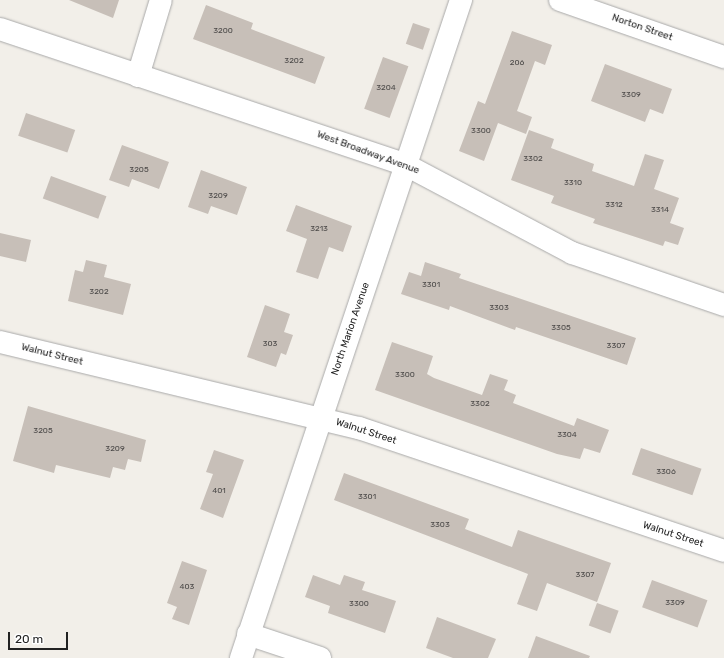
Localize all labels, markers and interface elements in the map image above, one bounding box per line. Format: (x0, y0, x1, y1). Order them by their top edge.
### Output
street label: Norton Street (610, 12, 674, 44)
house number: 3200 (213, 26, 233, 36)
house number: 3202 (284, 56, 304, 66)
house number: 206 (510, 58, 524, 68)
house number: 3204 (376, 83, 396, 93)
house number: 3309 (621, 90, 641, 100)
house number: 3300 (471, 126, 491, 136)
street label: West Broadway Avenue (315, 129, 421, 177)
house number: 3302 (523, 154, 543, 164)
house number: 3205 (129, 165, 149, 175)
house number: 3310 (564, 178, 582, 188)
house number: 3209 (208, 191, 228, 201)
house number: 3312 (605, 200, 623, 210)
house number: 3314 (651, 205, 669, 215)
house number: 3213 (310, 224, 328, 234)
house number: 3301 (422, 280, 440, 290)
street label: North Marion Avenue (329, 281, 373, 377)
house number: 3202 (89, 287, 109, 297)
house number: 3303 (489, 303, 509, 313)
house number: 3305 (551, 323, 571, 333)
house number: 303 (263, 339, 277, 349)
house number: 3307 (607, 341, 625, 351)
street label: Walnut Street (20, 342, 84, 368)
house number: 3300 (395, 370, 415, 380)
house number: 3302 (470, 399, 490, 409)
street label: Walnut Street (334, 417, 398, 447)
house number: 3205 (33, 426, 53, 436)
house number: 3304 (557, 430, 577, 440)
house number: 3209 (105, 444, 125, 454)
house number: 3306 (656, 467, 676, 477)
house number: 401 (212, 486, 226, 496)
house number: 3301 (358, 492, 376, 502)
house number: 3303 (430, 520, 450, 530)
street label: Walnut Street (641, 520, 705, 550)
house number: 3307 (576, 570, 594, 580)
house number: 403 (180, 582, 194, 592)
house number: 3309 (665, 598, 685, 608)
house number: 3300 (349, 599, 369, 609)
scale bar (10, 624, 70, 650)
text: 20 m (15, 632, 43, 646)

